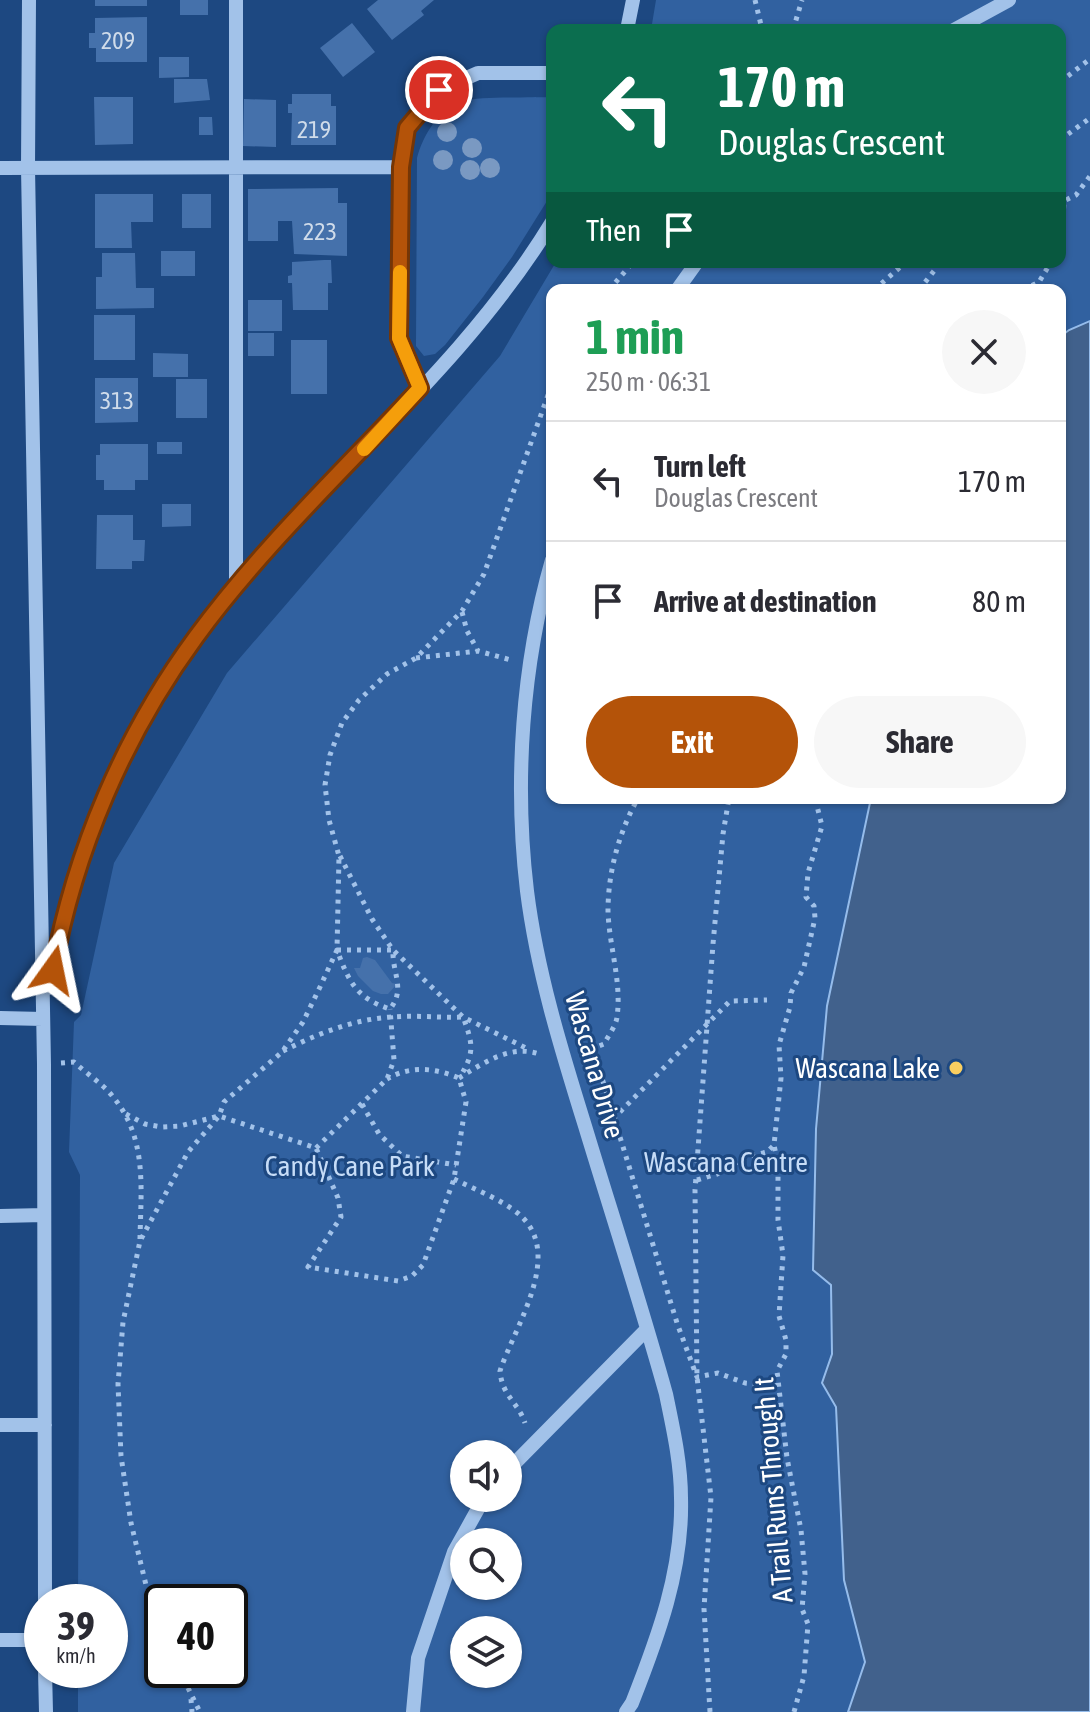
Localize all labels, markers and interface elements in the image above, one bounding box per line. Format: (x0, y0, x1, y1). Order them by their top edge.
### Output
house number: 209 (101, 27, 135, 54)
text: 170 m (718, 55, 845, 119)
pin (405, 56, 473, 124)
icon: left (586, 56, 690, 160)
icon: arrive (417, 68, 461, 112)
house number: 219 (297, 116, 331, 143)
text: Douglas Crescent (718, 121, 945, 163)
icon: arrive (657, 208, 701, 252)
text: Then (586, 213, 641, 247)
house number: 223 (303, 218, 337, 245)
text: 1 min (586, 309, 684, 364)
button: close (942, 310, 1026, 394)
text: 250 m · 06:31 (586, 367, 711, 397)
house number: 313 (100, 387, 134, 414)
text: Turn left (654, 449, 746, 483)
icon: left (586, 459, 630, 503)
text: 170 m (958, 464, 1026, 498)
text: Douglas Crescent (654, 483, 818, 513)
icon: arrive (586, 579, 630, 623)
text: Arrive at destination (654, 584, 876, 618)
text: 80 m (972, 584, 1026, 618)
button: Exit (586, 696, 798, 788)
button: Share (814, 696, 1026, 788)
position arrow (11, 928, 95, 1012)
street label: Wascana Drive (559, 988, 631, 1142)
place label: Wascana Lake (795, 1052, 940, 1084)
marker: Wascana Lake (947, 1059, 965, 1077)
park label: Wascana Centre (644, 1146, 808, 1178)
park label: Candy Cane Park (265, 1150, 435, 1182)
street label: A Trail Runs Through It (747, 1376, 799, 1604)
map controls (450, 1440, 522, 1688)
button: sound (450, 1440, 522, 1512)
button: search (450, 1528, 522, 1600)
speed limit sign: 40 (144, 1584, 248, 1688)
text: 39 (57, 1603, 95, 1648)
button: layers (450, 1616, 522, 1688)
text: km/h (56, 1644, 96, 1667)

